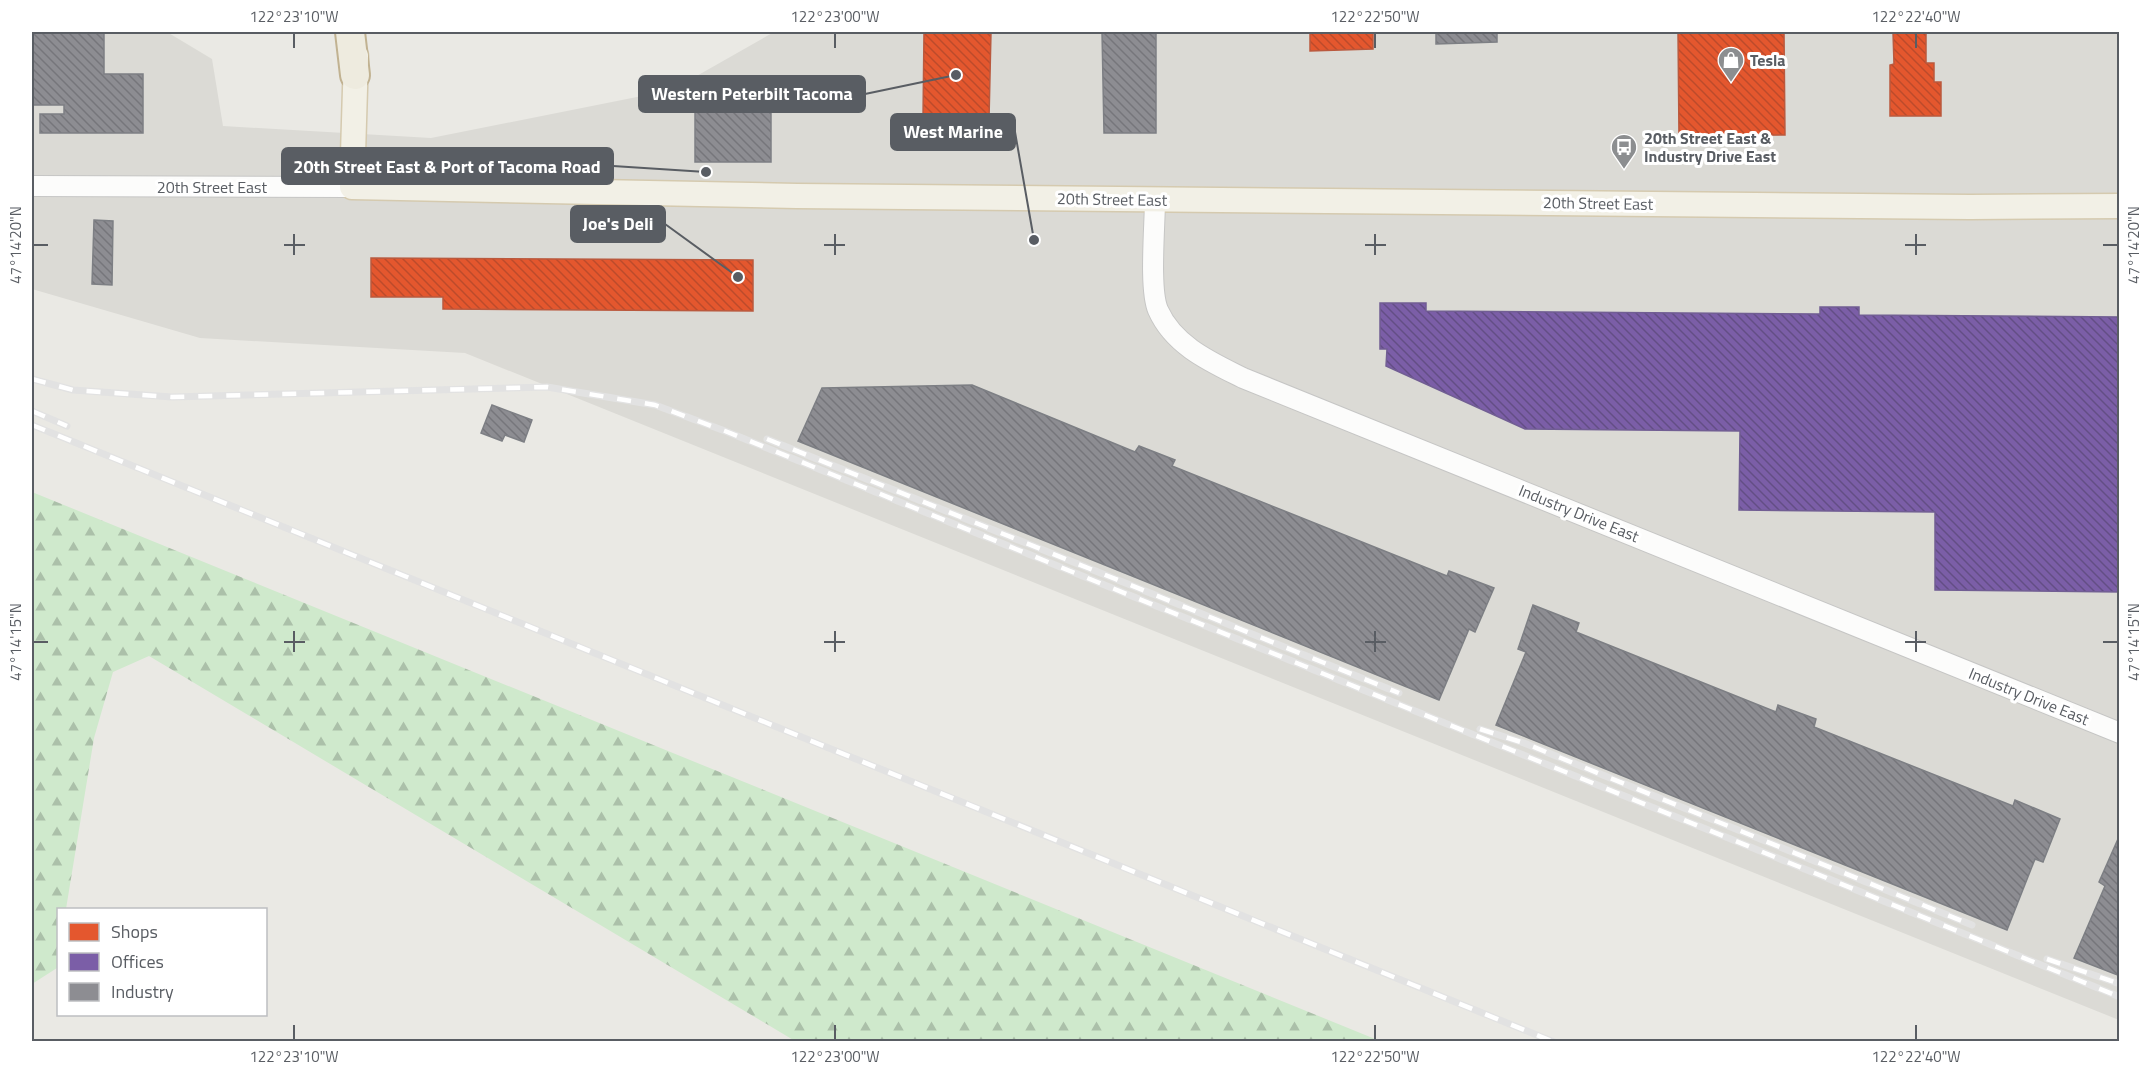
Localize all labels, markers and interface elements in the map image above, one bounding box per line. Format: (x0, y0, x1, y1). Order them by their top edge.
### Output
text: 122°23'10"W (249, 5, 339, 28)
text: 122°23'00"W (790, 5, 880, 28)
text: 122°22'50"W (1330, 5, 1420, 28)
text: 122°22'40"W (1871, 5, 1961, 28)
shop icon: Tesla (1716, 45, 1746, 83)
place label: Tesla (1750, 48, 1786, 72)
callout: Western Peterbilt Tacoma (639, 76, 865, 112)
text: Western Peterbilt Tacoma (651, 80, 853, 107)
callout: West Marine (891, 114, 1015, 150)
text: West Marine (903, 118, 1003, 145)
place label: 20th Street East & Industry Drive East (1644, 126, 1776, 168)
bus stop icon: 20th Street East & Industry Drive East (1609, 132, 1639, 170)
callout: 20th Street East & Port of Tacoma Road (282, 148, 613, 184)
text: 20th Street East & Port of Tacoma Road (293, 153, 601, 180)
street label: 20th Street East (157, 175, 268, 199)
street label: 20th Street East (1057, 186, 1168, 212)
street label: 20th Street East (1543, 190, 1654, 216)
text: 47°14'20"N (4, 206, 27, 284)
callout: Joe's Deli (571, 206, 665, 242)
text: 47°14'20"N (2122, 206, 2145, 284)
text: Joe's Deli (583, 210, 653, 237)
street label: Industry Drive East (1515, 478, 1643, 548)
text: 47°14'15"N (4, 603, 27, 681)
text: 47°14'15"N (2122, 603, 2145, 681)
street label: Industry Drive East (1965, 661, 2093, 731)
legend (57, 908, 267, 1016)
text: Shops (111, 918, 158, 945)
text: Offices (111, 948, 164, 975)
text: Industry (111, 978, 174, 1005)
text: 122°23'10"W (249, 1045, 339, 1068)
text: 122°23'00"W (790, 1045, 880, 1068)
text: 122°22'50"W (1330, 1045, 1420, 1068)
text: 122°22'40"W (1871, 1045, 1961, 1068)

